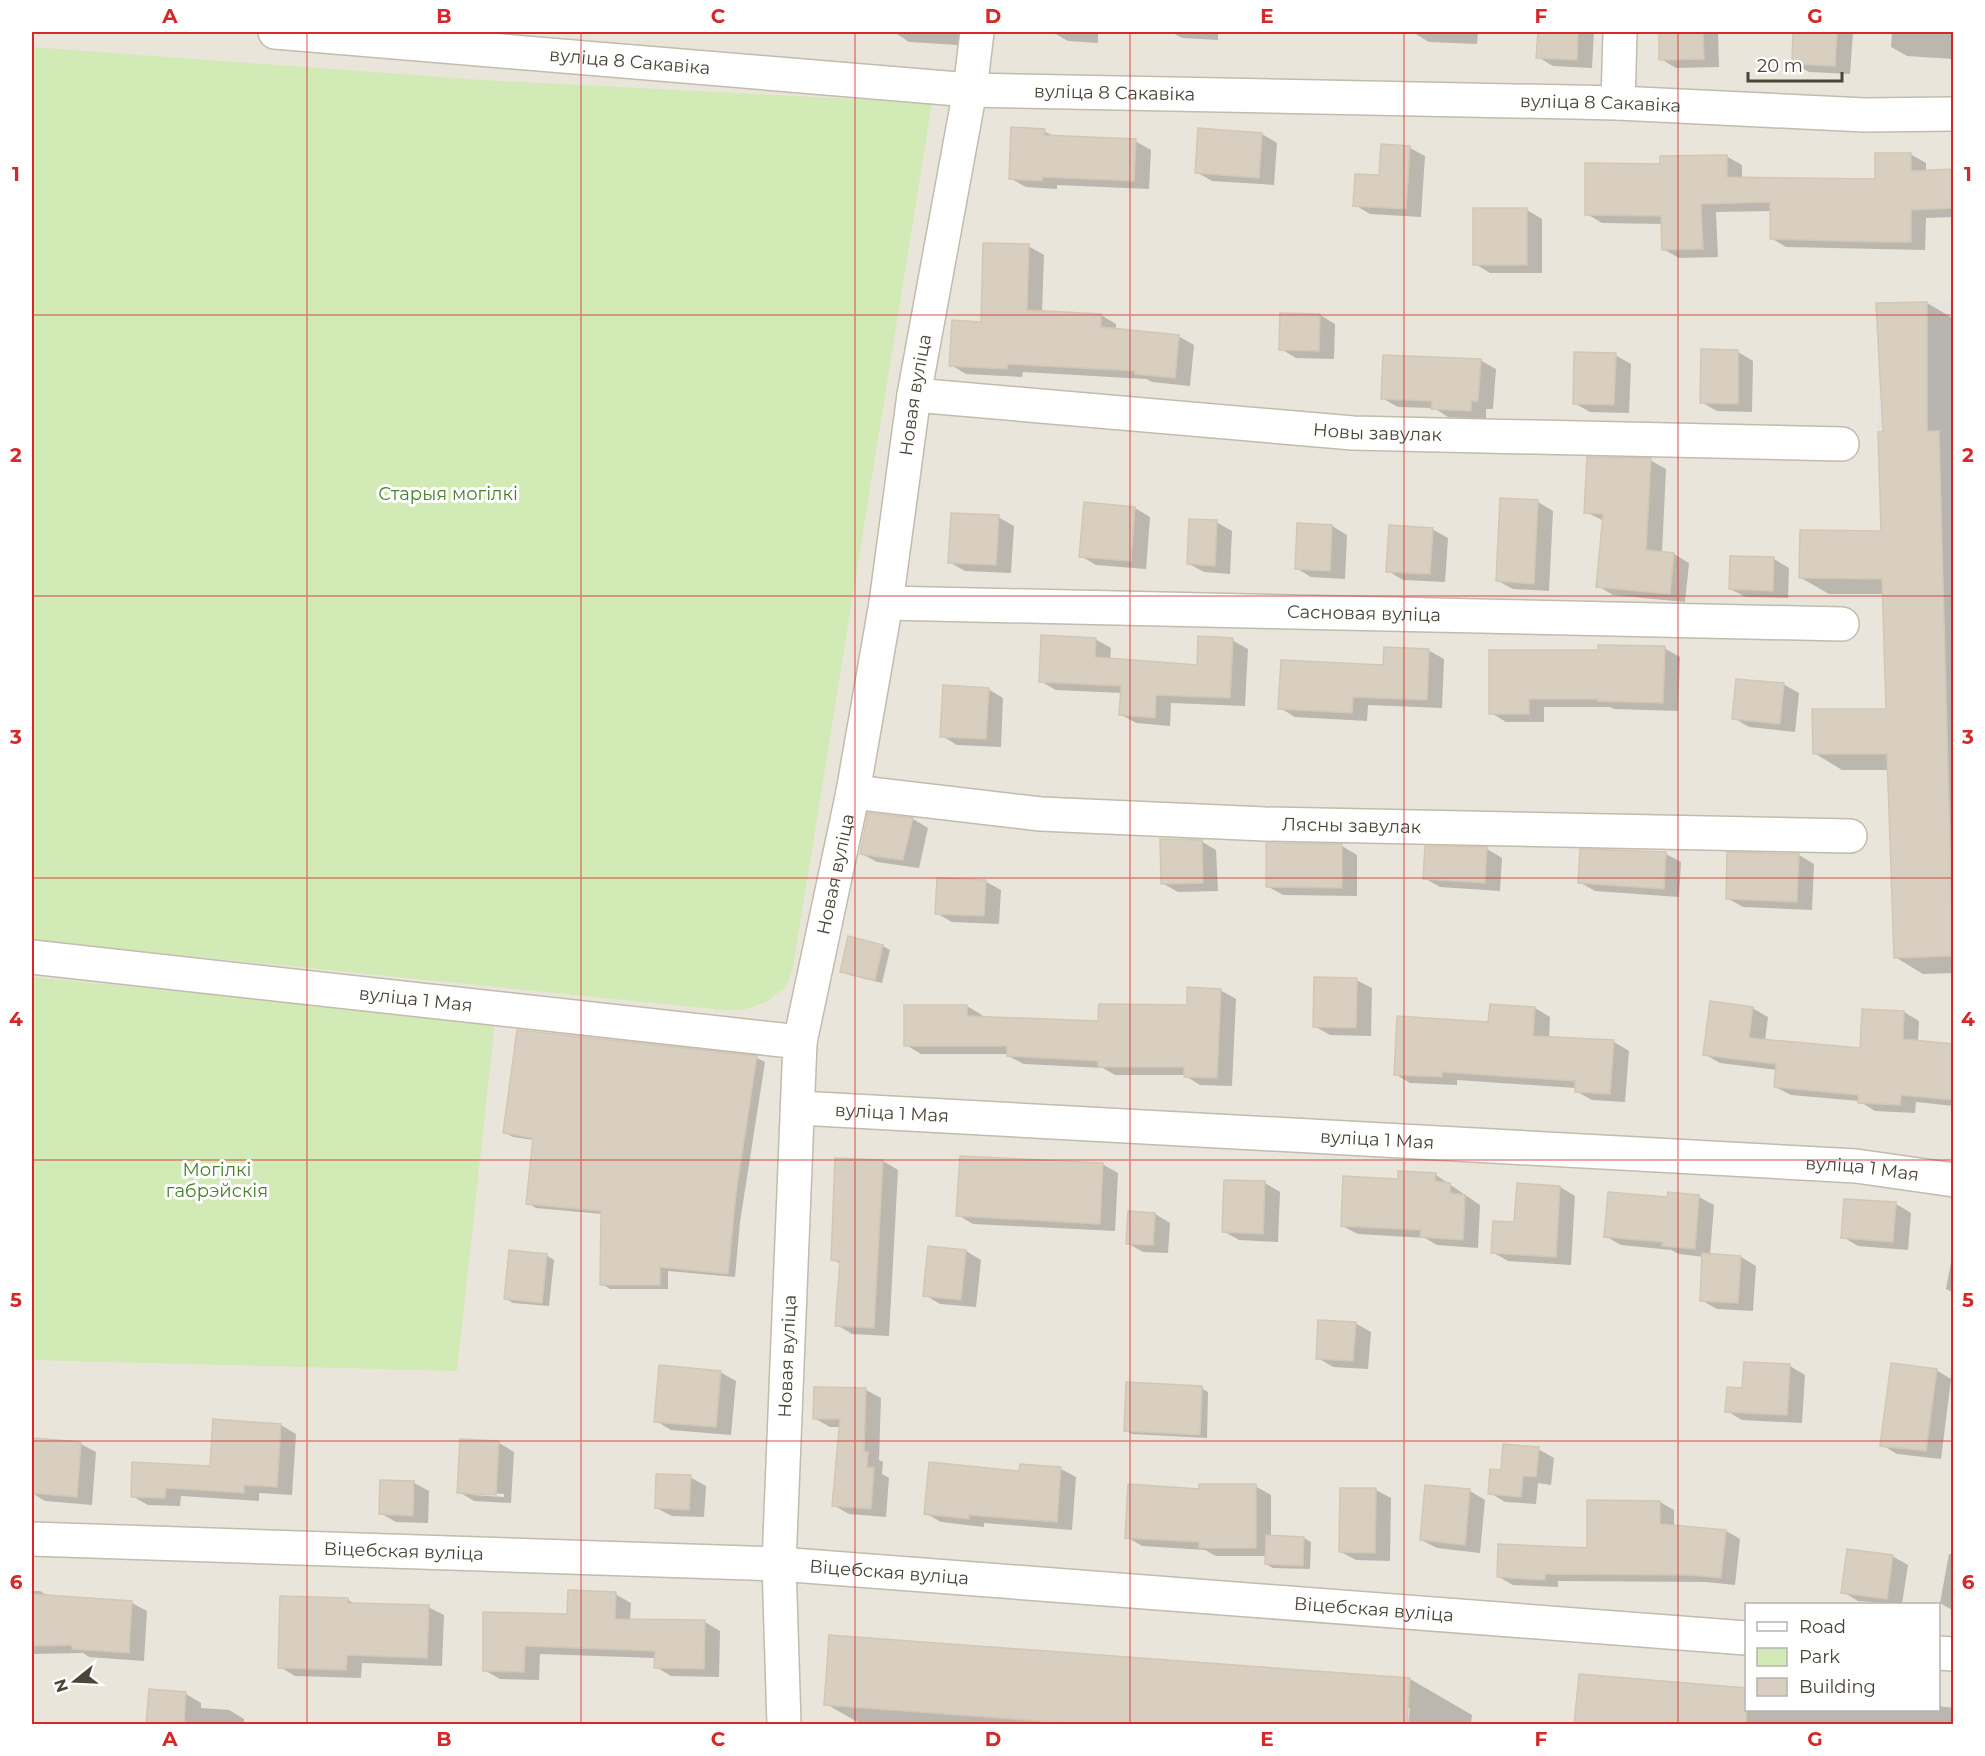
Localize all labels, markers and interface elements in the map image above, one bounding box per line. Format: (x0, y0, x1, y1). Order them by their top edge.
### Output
text: A (161, 4, 178, 28)
text: B (436, 4, 452, 28)
text: C (711, 4, 726, 28)
text: D (985, 4, 1001, 28)
text: E (1260, 4, 1274, 28)
text: F (1535, 4, 1548, 28)
text: G (1807, 4, 1823, 28)
street label: вуліца 8 Сакавіка (548, 44, 711, 79)
scale bar (1748, 45, 1842, 83)
text: 20 m (1757, 55, 1803, 77)
street label: вуліца 8 Сакавіка (1034, 80, 1195, 106)
street label: вуліца 8 Сакавіка (1520, 90, 1682, 117)
text: 1 (12, 162, 20, 186)
text: 1 (1964, 162, 1972, 186)
street label: Новая вуліца (895, 332, 936, 457)
street label: Новы завулак (1312, 419, 1443, 446)
text: 2 (10, 443, 22, 467)
text: 2 (1962, 443, 1974, 467)
park label: Старыя могілкі (378, 483, 518, 505)
street label: Сасновая вуліца (1287, 601, 1441, 626)
text: 3 (9, 725, 22, 749)
text: 3 (1961, 725, 1974, 749)
street label: Новая вуліца (812, 812, 859, 937)
street label: Лясны завулак (1282, 813, 1422, 838)
street label: вуліца 1 Мая (358, 982, 474, 1017)
text: 4 (9, 1007, 23, 1031)
text: 4 (1961, 1007, 1975, 1031)
street label: вуліца 1 Мая (834, 1099, 950, 1127)
street label: вуліца 1 Мая (1319, 1126, 1435, 1154)
street label: вуліца 1 Мая (1805, 1152, 1921, 1186)
park label: Могілкі габрэйскія (166, 1159, 268, 1202)
text: 5 (10, 1288, 22, 1312)
text: 5 (1962, 1288, 1974, 1312)
street label: Новая вуліца (774, 1294, 801, 1418)
street label: Віцебская вуліца (323, 1538, 484, 1565)
street label: Віцебская вуліца (809, 1555, 970, 1590)
text: 6 (10, 1570, 23, 1594)
text: 6 (1962, 1570, 1975, 1594)
street label: Віцебская вуліца (1293, 1592, 1454, 1627)
legend (1745, 1603, 1940, 1711)
text: Road (1799, 1616, 1846, 1638)
text: Park (1799, 1646, 1840, 1668)
north arrow (45, 1651, 105, 1711)
text: N (50, 1676, 72, 1695)
text: Building (1799, 1676, 1876, 1698)
text: A (161, 1727, 178, 1751)
text: B (436, 1727, 452, 1751)
text: C (711, 1727, 726, 1751)
text: D (985, 1727, 1001, 1751)
text: E (1260, 1727, 1274, 1751)
text: F (1535, 1727, 1548, 1751)
text: G (1807, 1727, 1823, 1751)

